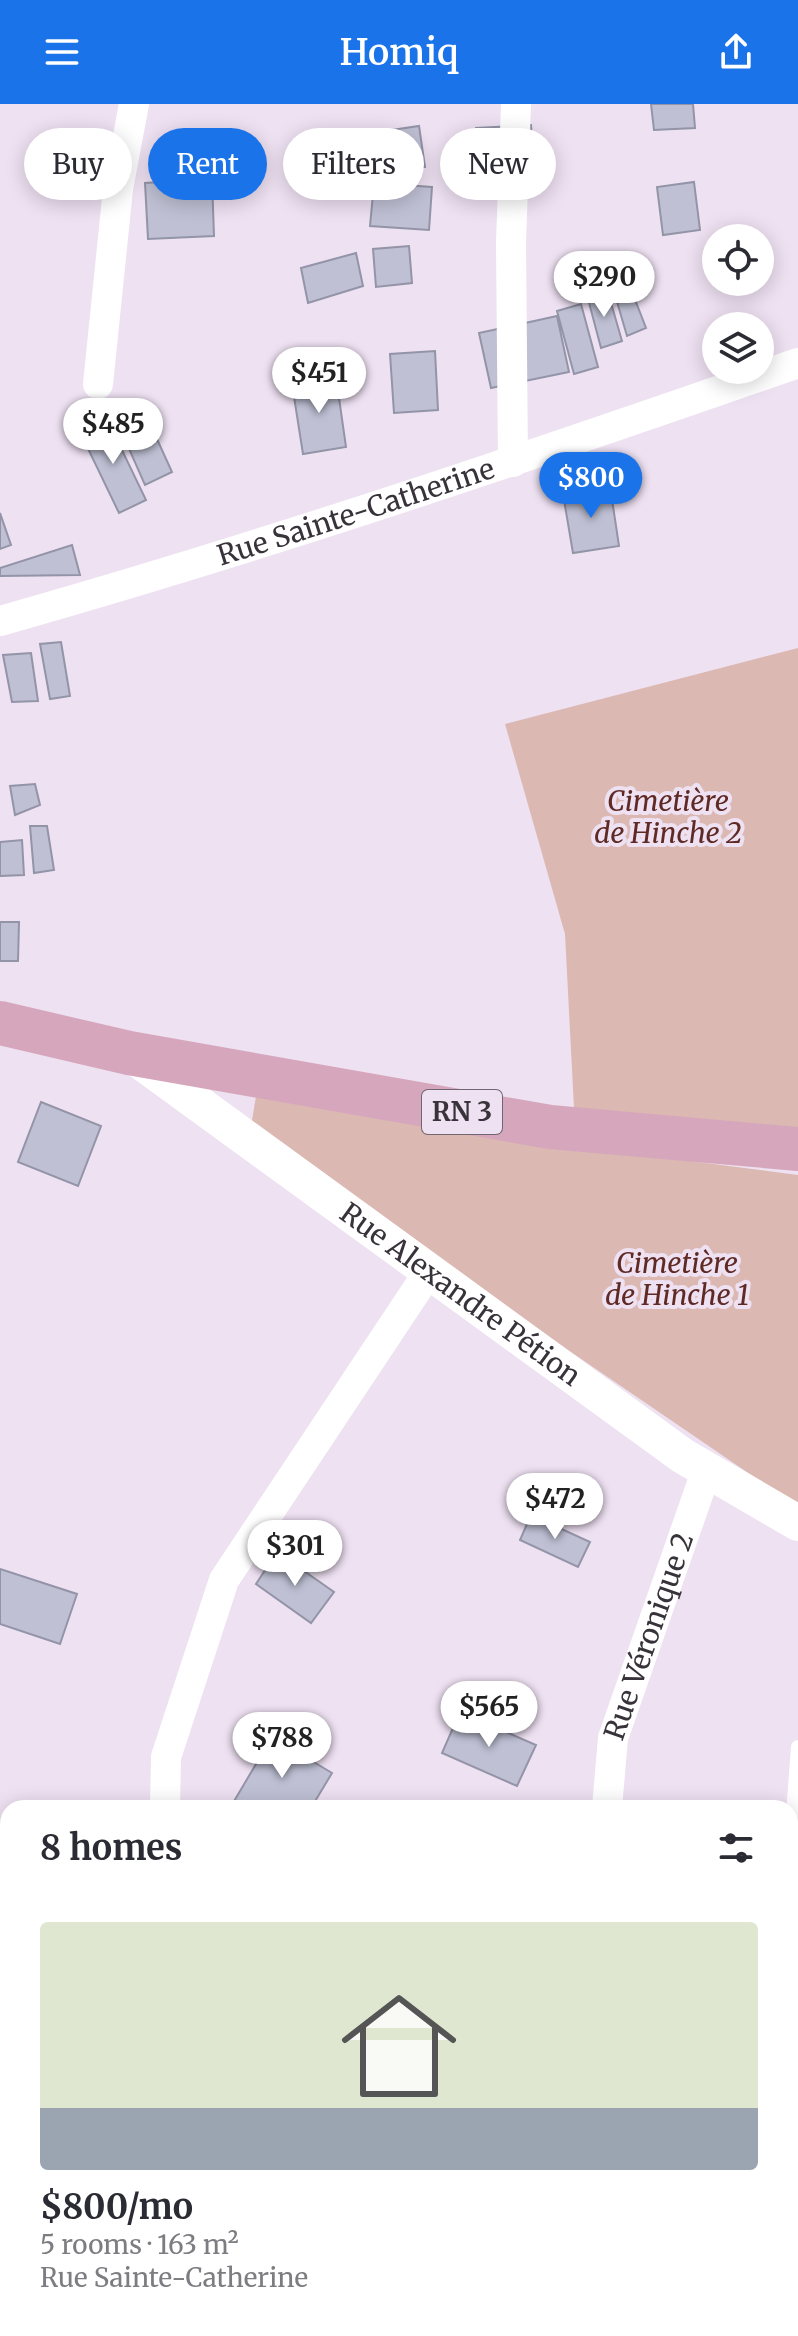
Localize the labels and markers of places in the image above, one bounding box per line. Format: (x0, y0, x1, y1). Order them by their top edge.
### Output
pin: $290 (557, 251, 651, 319)
pin: $451 (272, 347, 366, 415)
pin: $485 (66, 398, 160, 466)
pin: $800 (544, 452, 638, 520)
pin: $472 (508, 1473, 602, 1541)
pin: $301 (248, 1520, 342, 1588)
pin: $565 (442, 1681, 536, 1749)
pin: $788 (235, 1712, 329, 1780)

